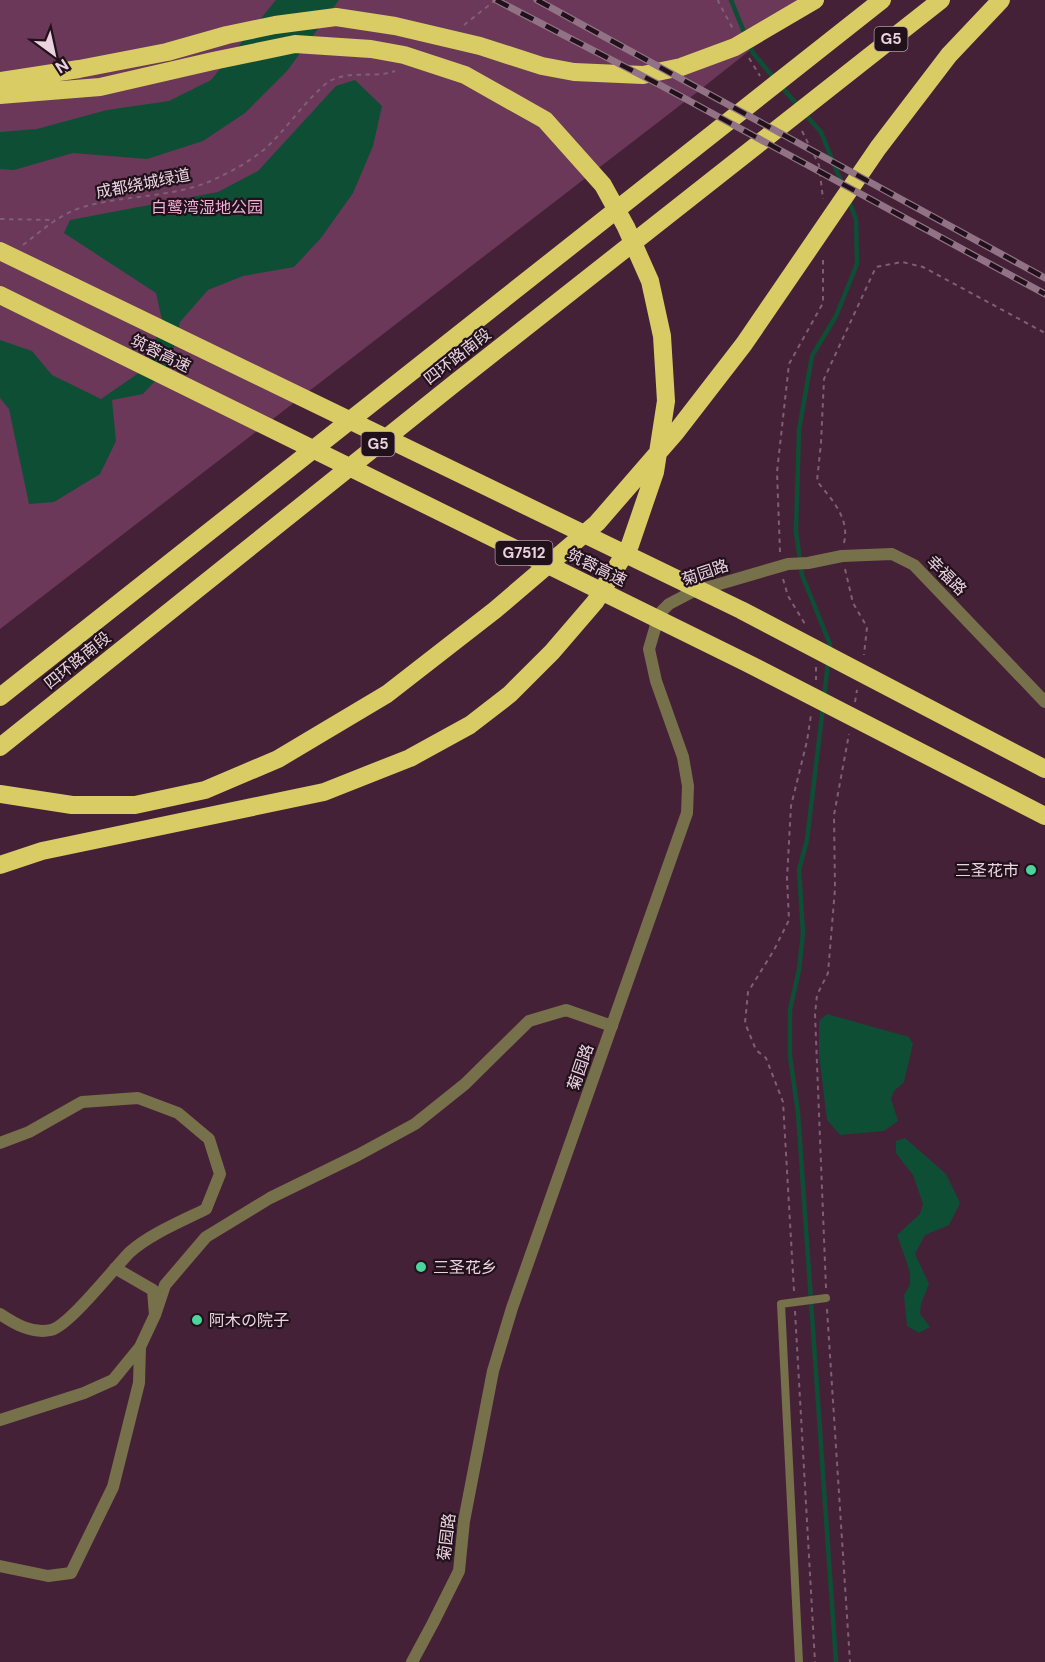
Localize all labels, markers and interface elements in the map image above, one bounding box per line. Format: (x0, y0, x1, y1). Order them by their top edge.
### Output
north arrow (24, 24, 84, 84)
road number: G5 (874, 27, 908, 51)
text: N (51, 54, 73, 78)
street label: 成都绕城绿道 (94, 164, 192, 203)
park label: 白鹭湾湿地公园 (151, 197, 263, 218)
street label: 四环路南段 (419, 323, 495, 389)
street label: 筑蓉高速 (127, 330, 194, 377)
road number: G5 (362, 432, 394, 456)
road number: G7512 (496, 541, 552, 565)
street label: 筑蓉高速 (563, 544, 630, 591)
street label: 幸福路 (922, 551, 971, 600)
street label: 菊园路 (679, 555, 731, 590)
street label: 四环路南段 (40, 627, 115, 694)
place label: 三圣花市 (955, 860, 1019, 881)
marker: 三圣花市 (1024, 863, 1038, 877)
street label: 菊园路 (563, 1041, 598, 1093)
place label: 三圣花乡 (433, 1257, 497, 1278)
marker: 三圣花乡 (414, 1260, 428, 1274)
place label: 阿木の院子 (209, 1310, 289, 1331)
marker: 阿木の院子 (190, 1313, 204, 1327)
street label: 菊园路 (433, 1512, 460, 1562)

